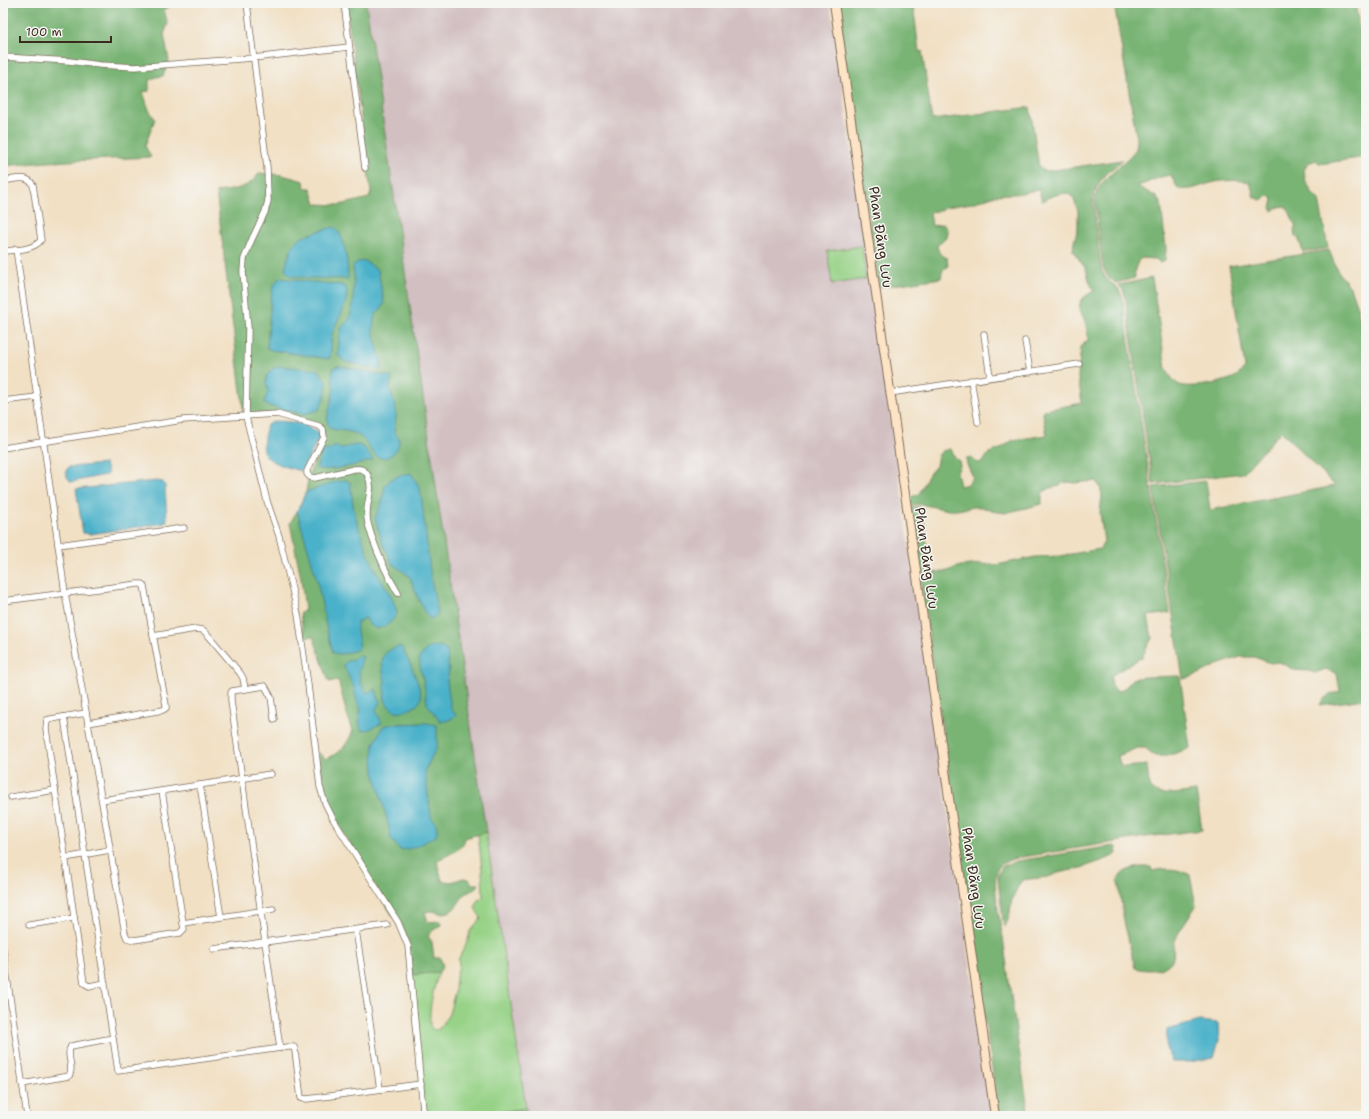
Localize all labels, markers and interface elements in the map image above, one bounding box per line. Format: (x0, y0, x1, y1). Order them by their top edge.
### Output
scale bar (20, 18, 111, 44)
text: 100 m (26, 24, 62, 40)
street label: Phan Đăng Lưu (865, 185, 897, 289)
street label: Phan Đăng Lưu (911, 506, 943, 610)
street label: Phan Đăng Lưu (958, 826, 990, 930)

